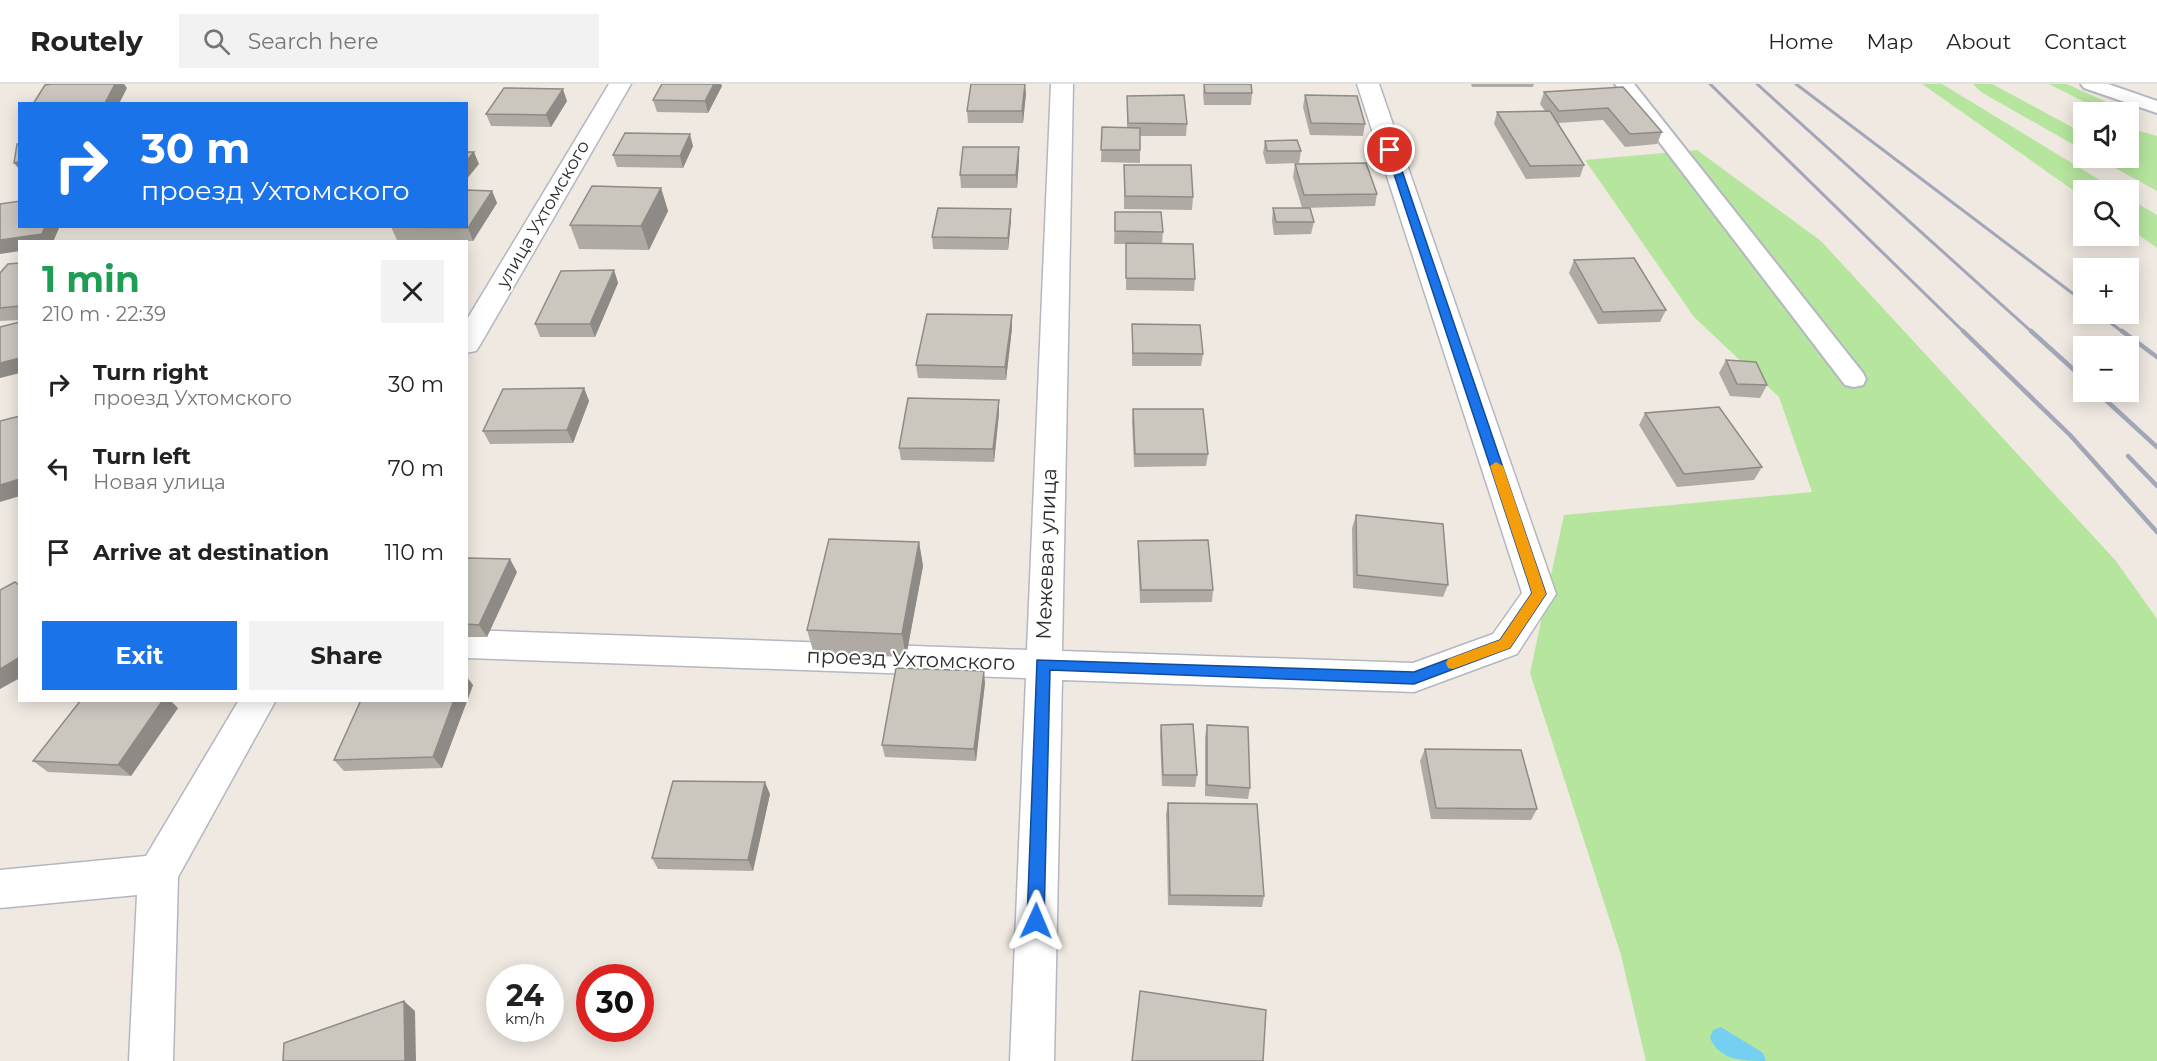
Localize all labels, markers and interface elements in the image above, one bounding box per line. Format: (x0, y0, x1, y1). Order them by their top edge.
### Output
search box (179, 14, 599, 68)
text: Routely (30, 24, 143, 58)
icon: search (200, 25, 233, 58)
text: Search here (248, 28, 379, 55)
text: Home (1768, 29, 1833, 54)
text: Map (1866, 29, 1913, 54)
text: About (1946, 29, 2011, 54)
text: Contact (2044, 29, 2127, 54)
map controls (2073, 102, 2139, 402)
button: sound (2073, 102, 2139, 168)
text: 30 m (141, 122, 250, 174)
pin (1364, 124, 1415, 175)
icon: right (42, 126, 120, 204)
icon: arrive (1373, 133, 1406, 166)
street label: улица Ухтомского (491, 136, 594, 293)
text: проезд Ухтомского (141, 174, 410, 207)
button: search (2073, 180, 2139, 246)
text: 1 min (42, 257, 140, 301)
button: + (2073, 258, 2139, 324)
button: close (381, 260, 444, 323)
text: 210 m · 22:39 (42, 302, 166, 326)
button: − (2073, 336, 2139, 402)
text: Turn right (93, 359, 208, 386)
icon: right (42, 368, 75, 401)
text: 30 m (388, 371, 444, 398)
text: проезд Ухтомского (93, 386, 292, 410)
text: Turn left (93, 443, 191, 470)
icon: left (42, 452, 75, 485)
text: 70 m (388, 455, 444, 482)
street label: Межевая улица (1031, 468, 1061, 640)
text: Новая улица (93, 470, 226, 494)
icon: arrive (42, 536, 75, 569)
text: Arrive at destination (93, 539, 329, 566)
text: 110 m (384, 539, 444, 566)
button: Exit (42, 621, 237, 690)
button: Share (249, 621, 444, 690)
street label: проезд Ухтомского (806, 643, 1016, 675)
position arrow (1004, 889, 1068, 953)
speed limit sign: 30 (576, 964, 654, 1042)
text: 24 (506, 977, 544, 1014)
text: km/h (505, 1009, 545, 1028)

